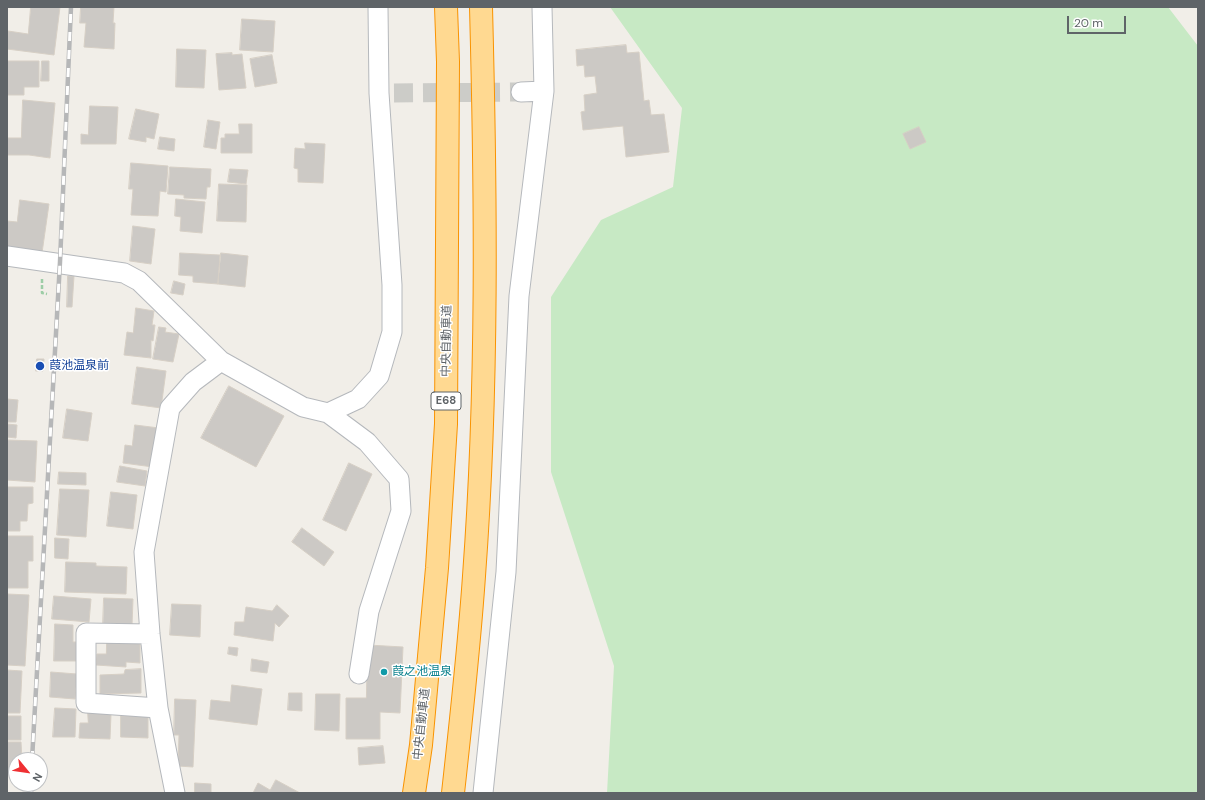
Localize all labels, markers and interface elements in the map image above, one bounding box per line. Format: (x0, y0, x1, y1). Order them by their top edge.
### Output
scale bar (1069, 8, 1128, 34)
text: 20 m (1074, 15, 1103, 31)
street label: 中央自動車道 (439, 305, 455, 377)
place label: 葭池温泉前 (49, 359, 109, 373)
marker: 葭池温泉前 (34, 360, 46, 372)
road number: E68 (431, 392, 461, 410)
place label: 葭之池温泉 (392, 665, 452, 679)
marker: 葭之池温泉 (379, 667, 389, 677)
street label: 中央自動車道 (411, 687, 433, 761)
north arrow (8, 752, 48, 792)
text: N (30, 770, 46, 784)

